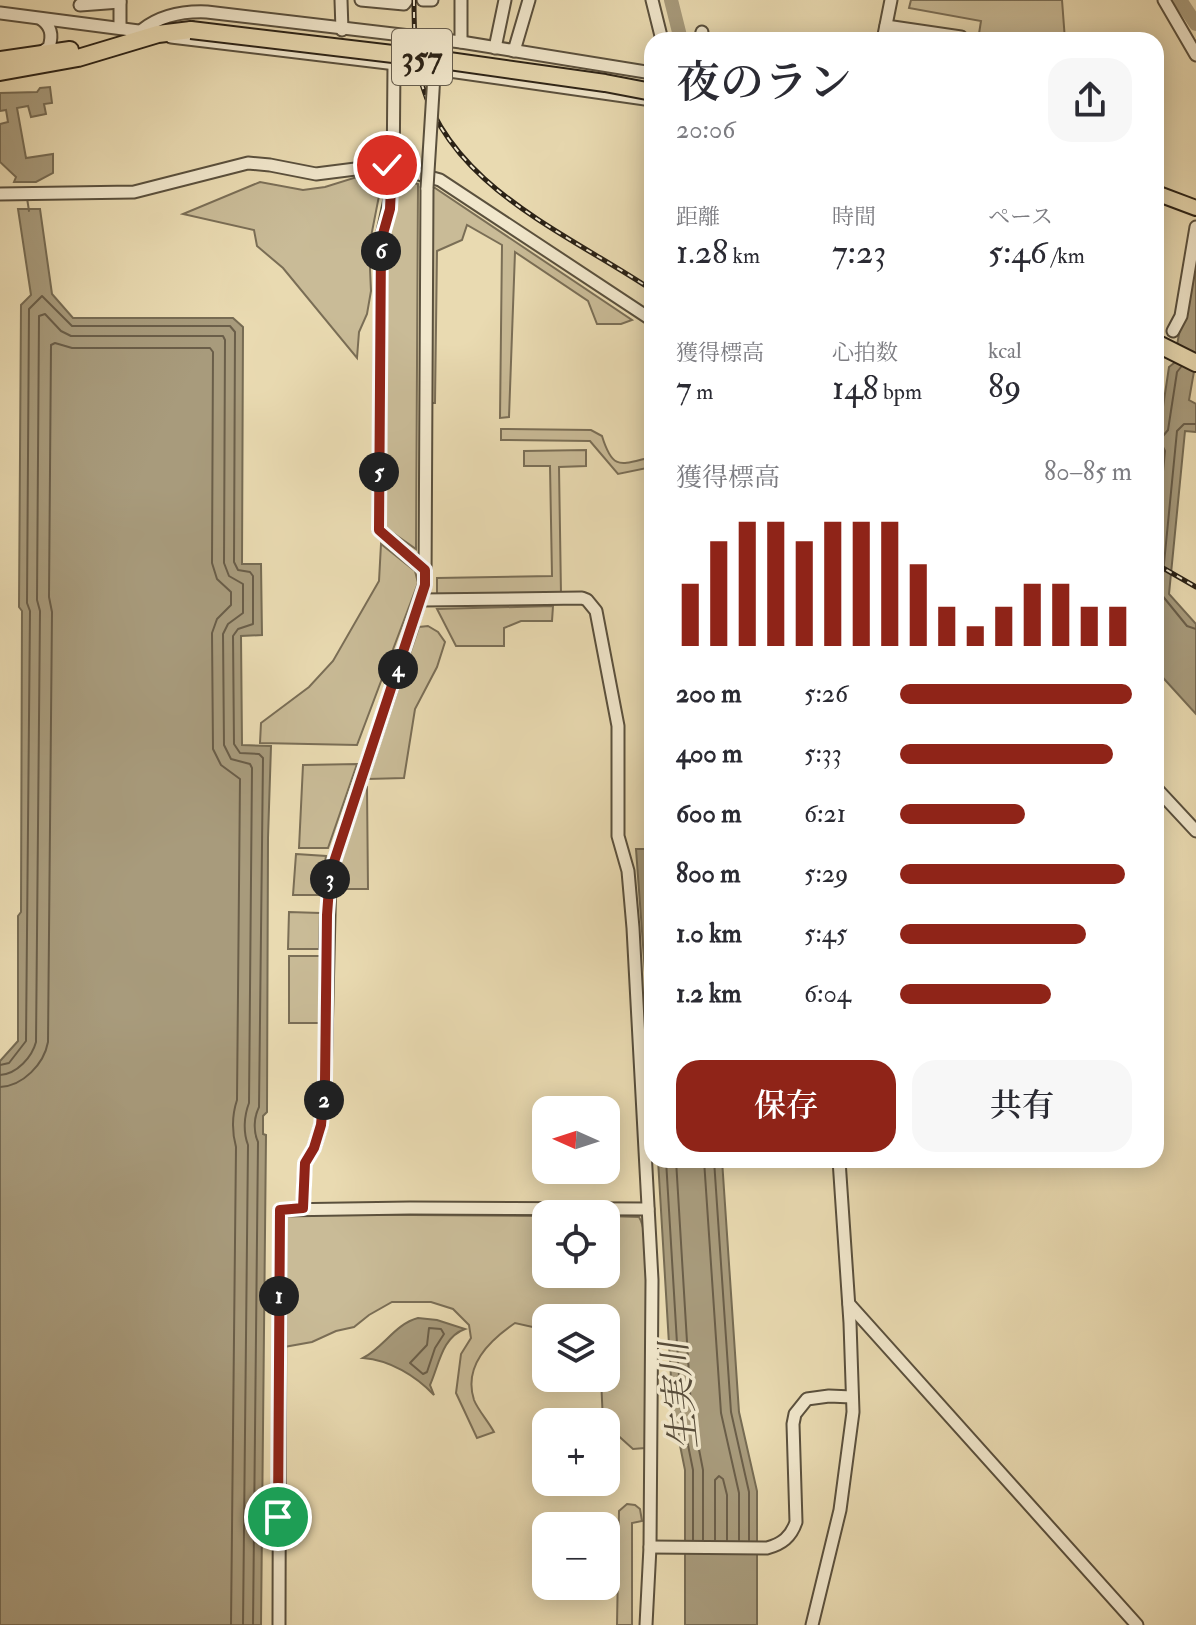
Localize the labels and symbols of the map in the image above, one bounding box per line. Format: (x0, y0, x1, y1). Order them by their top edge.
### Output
road number: 357 (392, 29, 452, 85)
pin (353, 131, 421, 199)
pin: 6 (361, 231, 401, 271)
pin: 5 (359, 452, 399, 492)
pin: 4 (378, 649, 418, 689)
pin: 3 (310, 859, 350, 899)
pin: 2 (304, 1080, 344, 1120)
north arrow (532, 1096, 620, 1184)
pin: 1 (259, 1276, 299, 1316)
water label: 生実川 (651, 1336, 708, 1452)
pin (244, 1483, 312, 1551)

